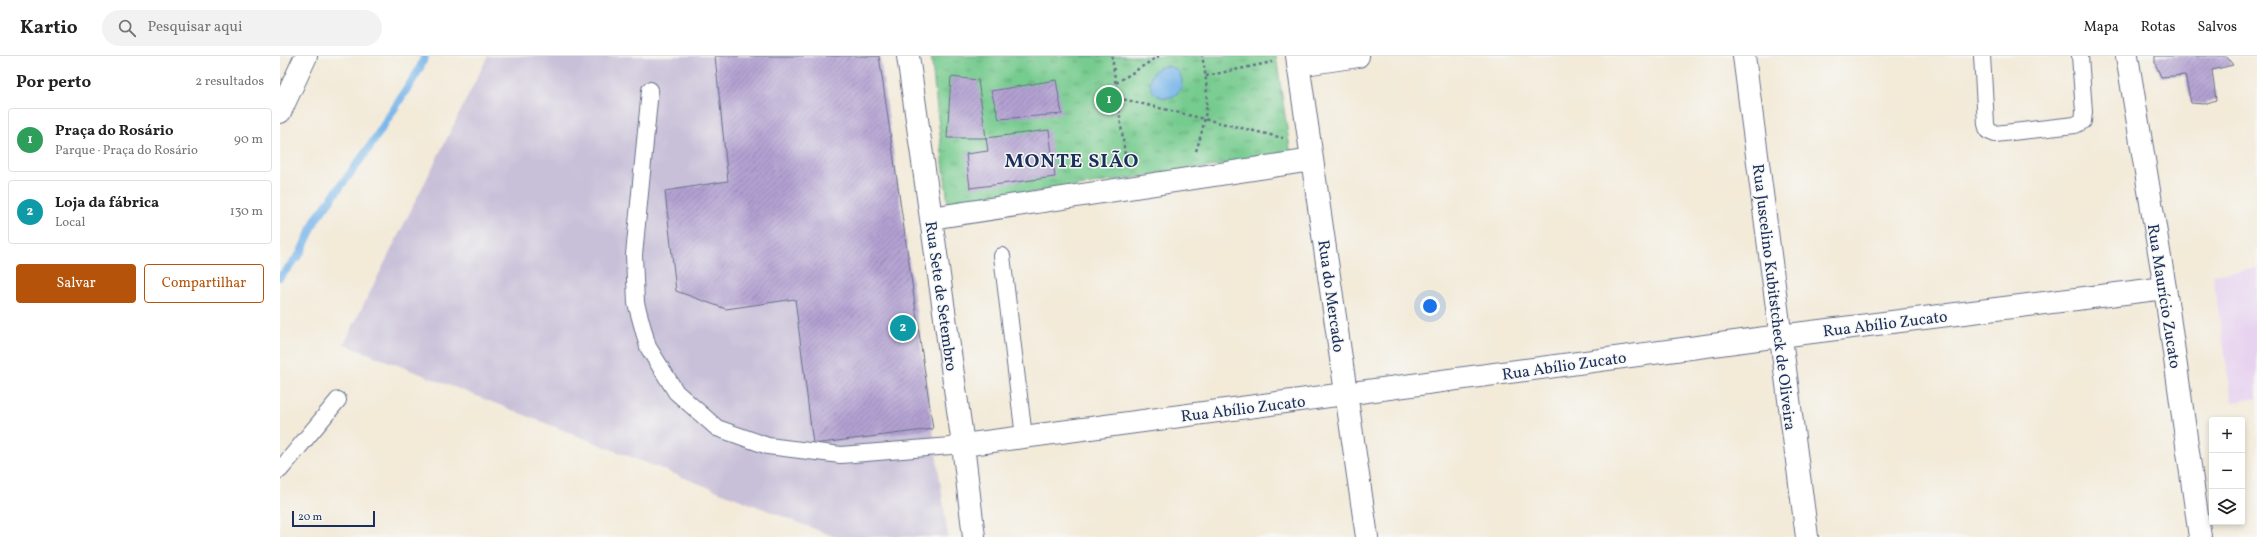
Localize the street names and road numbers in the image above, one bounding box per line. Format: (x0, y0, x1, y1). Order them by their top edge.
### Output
street label: Rua Juscelino Kubitstcheck de Oliveira (1746, 163, 1800, 432)
street label: Rua Sete de Setembro (919, 220, 961, 373)
street label: Rua Maurício Zucato (2141, 222, 2185, 370)
street label: Rua do Mercado (1311, 239, 1349, 354)
street label: Rua Abílio Zucato (1822, 306, 1949, 344)
street label: Rua Abílio Zucato (1501, 347, 1628, 387)
street label: Rua Abílio Zucato (1180, 391, 1307, 429)

